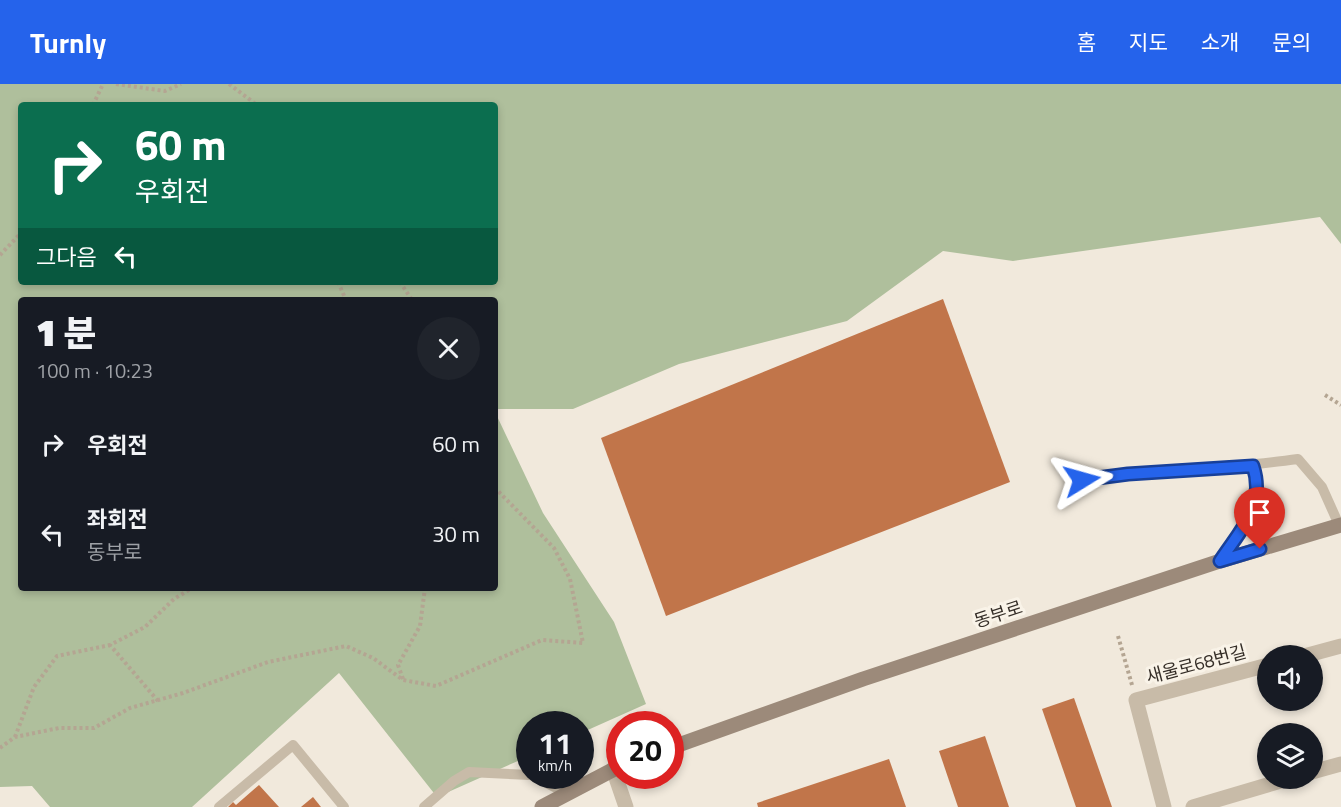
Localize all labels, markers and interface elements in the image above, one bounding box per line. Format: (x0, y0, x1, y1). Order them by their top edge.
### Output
text: Turnly (30, 21, 106, 64)
text: 홈 (1077, 26, 1096, 58)
text: 지도 (1129, 26, 1168, 58)
text: 소개 (1201, 26, 1239, 58)
text: 문의 (1272, 26, 1311, 58)
text: 60 m (135, 112, 227, 176)
icon: right (36, 126, 114, 204)
text: 우회전 (135, 170, 210, 211)
text: 그다음 (36, 240, 97, 274)
icon: left (109, 240, 142, 273)
text: 1 분 (36, 305, 97, 360)
button: close (417, 317, 480, 380)
text: 100 m · 10:23 (36, 355, 153, 386)
text: 60 m (432, 427, 480, 461)
icon: right (36, 428, 69, 461)
text: 우회전 (87, 428, 148, 462)
position arrow (1050, 448, 1114, 512)
pin (1234, 487, 1285, 549)
icon: arrive (1243, 496, 1276, 529)
text: 좌회전 (87, 502, 148, 536)
text: 30 m (432, 517, 480, 551)
icon: left (36, 518, 69, 551)
text: 동부로 (87, 536, 142, 567)
street label: 동부로 (970, 593, 1026, 635)
street label: 새울로68번길 (1143, 638, 1249, 690)
map controls (1257, 645, 1323, 789)
button: sound (1257, 645, 1323, 711)
speed limit sign: 20 (606, 711, 684, 789)
text: 11 (538, 720, 572, 766)
button: layers (1257, 723, 1323, 789)
text: km/h (538, 754, 572, 777)

